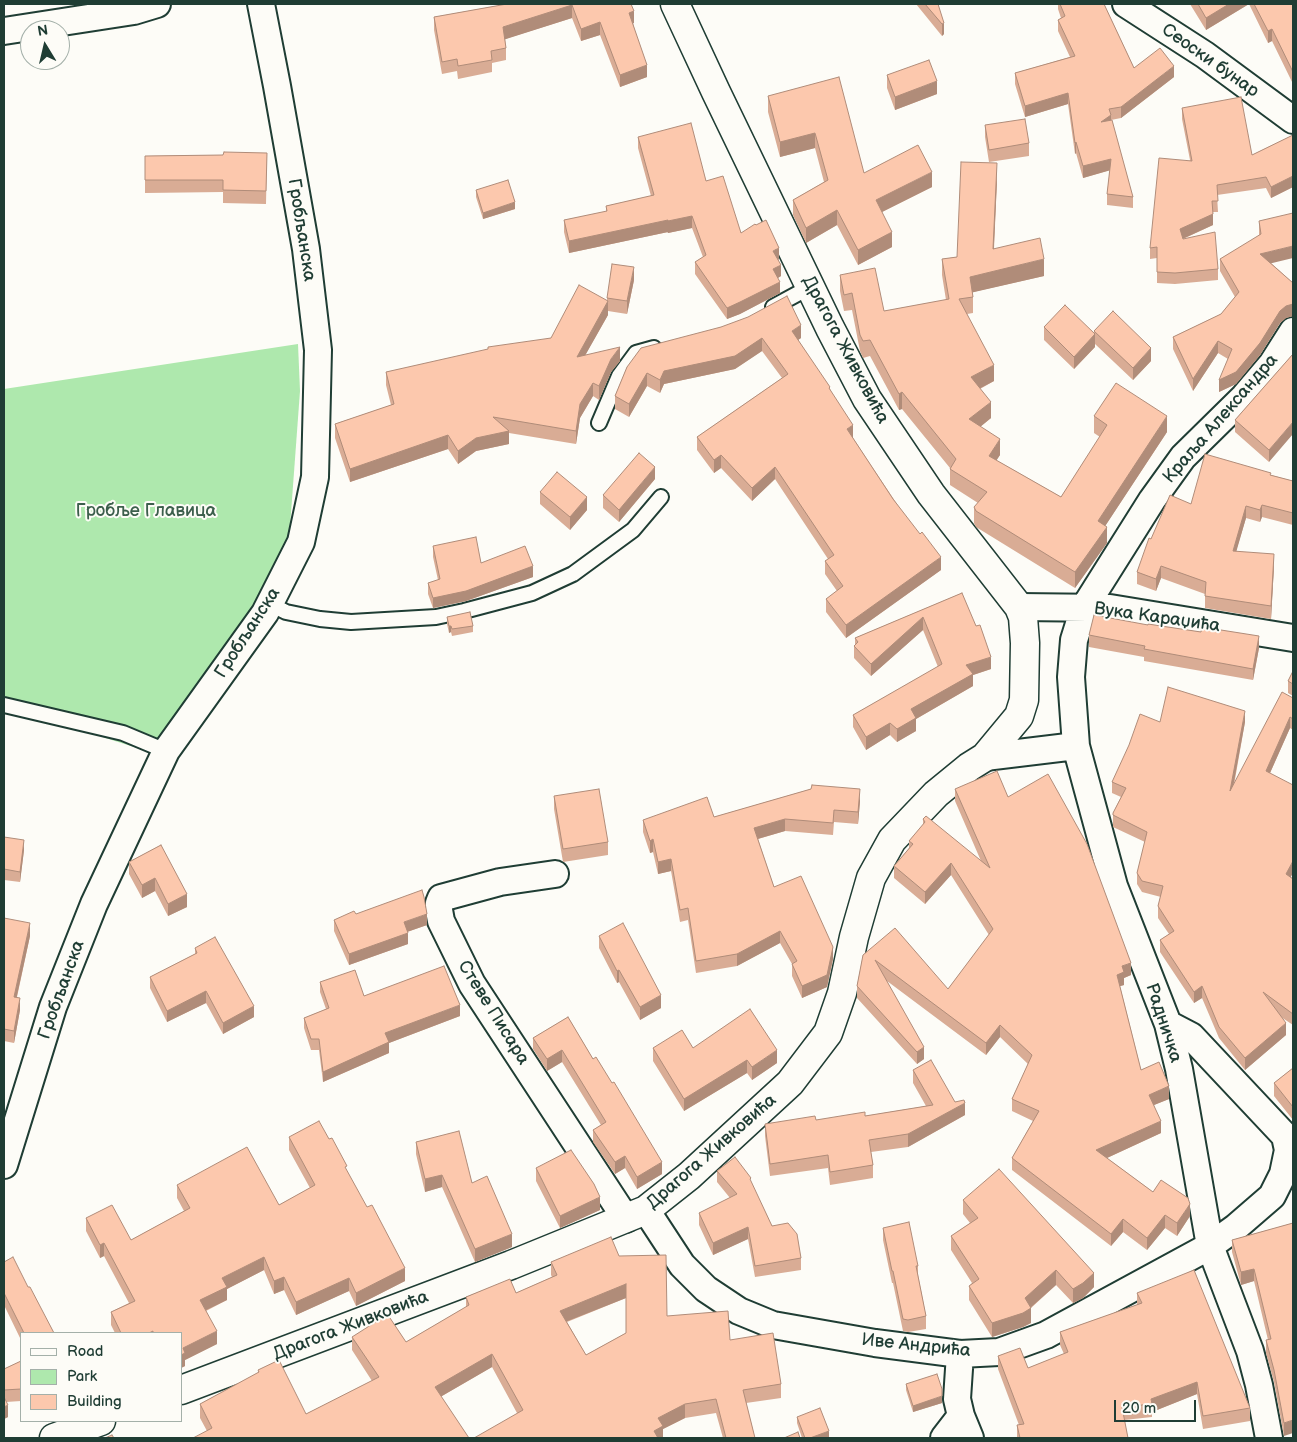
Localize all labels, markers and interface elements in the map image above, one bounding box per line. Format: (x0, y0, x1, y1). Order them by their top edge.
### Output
street label: Сеоски бунар (1157, 19, 1263, 103)
north arrow (20, 20, 70, 70)
text: N (36, 21, 49, 40)
street label: Гробљанска (282, 177, 320, 283)
street label: Драгога Живковића (797, 272, 893, 428)
street label: Краља Александра (1159, 350, 1283, 488)
park label: Гробље Главица (76, 500, 216, 522)
street label: Гробљанска (211, 584, 285, 682)
street label: Вука Караџића (1093, 598, 1221, 638)
street label: Гробљанска (34, 938, 90, 1042)
street label: Стеве Писара (452, 957, 534, 1069)
street label: Радничка (1140, 980, 1186, 1066)
street label: Драгога Живковића (643, 1090, 781, 1214)
street label: Драгога Живковића (270, 1286, 432, 1366)
street label: Иве Андрића (860, 1330, 972, 1362)
legend (20, 1332, 182, 1422)
text: Road (67, 1342, 103, 1361)
text: Park (67, 1367, 97, 1386)
scale bar (1117, 1390, 1200, 1422)
text: Building (67, 1392, 122, 1411)
text: 20 m (1122, 1399, 1156, 1418)

